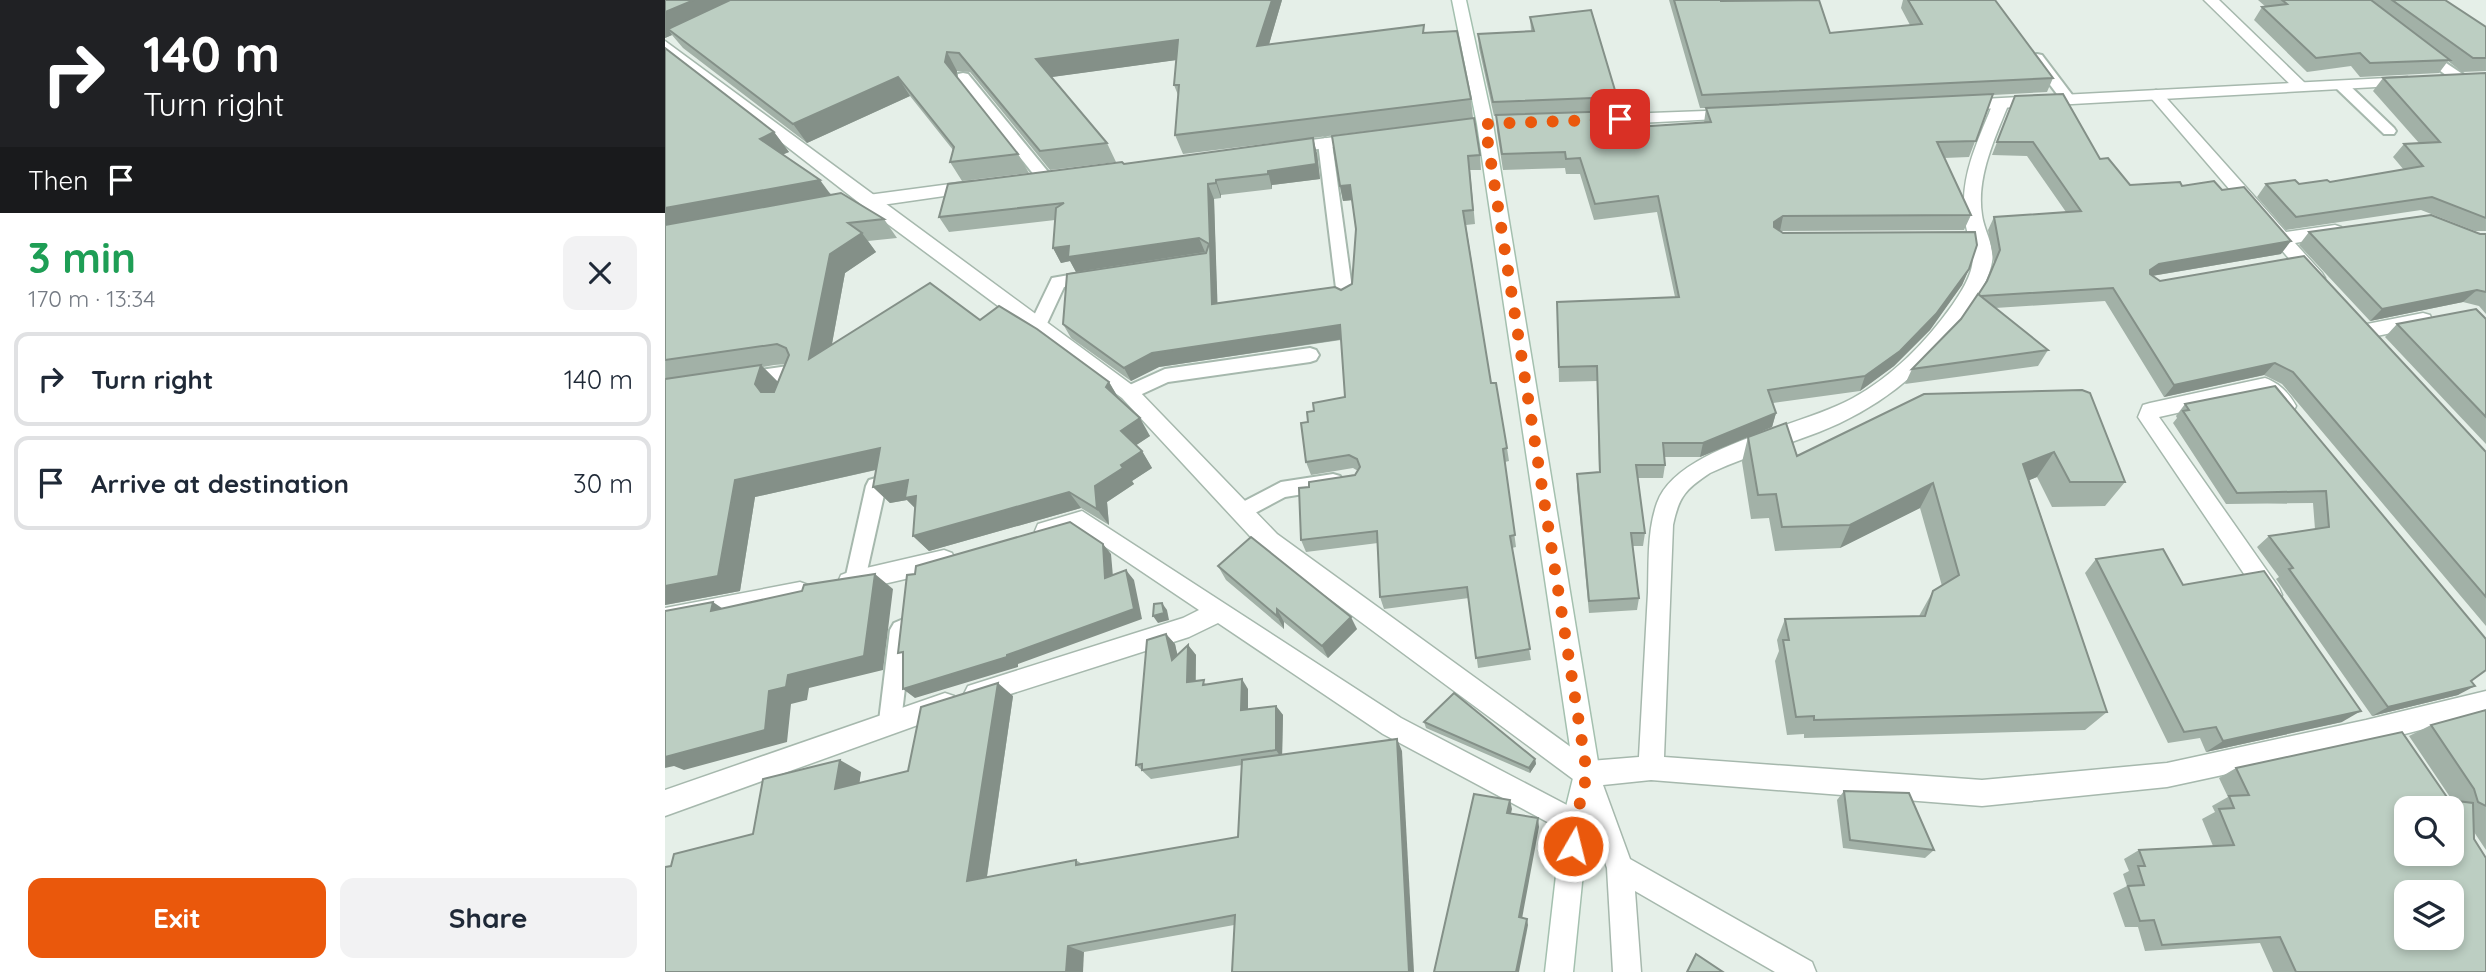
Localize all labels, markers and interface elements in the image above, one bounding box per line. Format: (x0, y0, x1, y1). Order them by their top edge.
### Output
text: 140 m (143, 23, 280, 84)
icon: right (28, 28, 119, 119)
text: Turn right (143, 84, 284, 124)
pin (1590, 89, 1650, 149)
icon: arrive (1601, 100, 1639, 138)
icon: arrive (102, 161, 140, 199)
text: Then (28, 164, 88, 197)
text: 3 min (28, 231, 136, 284)
button: close (563, 236, 637, 310)
text: 170 m · 13:34 (28, 284, 155, 313)
icon: right (32, 360, 70, 398)
text: Turn right (91, 363, 213, 396)
text: 140 m (564, 363, 633, 396)
icon: arrive (32, 464, 70, 502)
text: Arrive at destination (91, 467, 349, 500)
text: 30 m (573, 467, 633, 500)
map controls (2394, 796, 2464, 950)
button: search (2394, 796, 2464, 866)
position arrow (1536, 809, 1610, 883)
button: Exit (28, 878, 326, 958)
button: Share (340, 878, 637, 958)
button: layers (2394, 880, 2464, 950)

